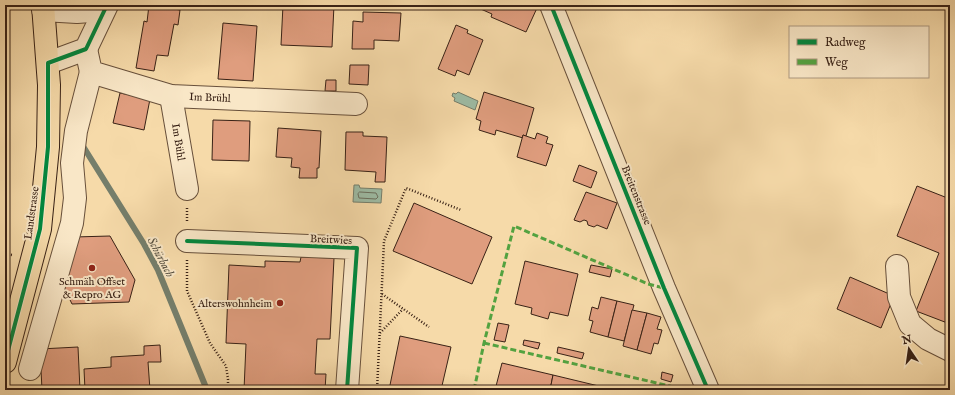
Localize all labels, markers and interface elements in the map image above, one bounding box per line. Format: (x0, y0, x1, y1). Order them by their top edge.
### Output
legend (789, 26, 929, 78)
text: Radweg (825, 35, 866, 50)
text: Weg (825, 55, 848, 70)
street label: Im Brühl (189, 90, 231, 106)
street label: Im Bühl (168, 123, 188, 162)
street label: Breitenstrasse (618, 163, 654, 227)
street label: Landstrasse (21, 186, 43, 241)
street label: Breitwies (310, 232, 352, 248)
water label: Schürbach (144, 235, 177, 280)
marker: Schmäh Offset & Repro AG (87, 263, 97, 273)
place label: Schmäh Offset & Repro AG (59, 275, 125, 302)
place label: Alterswohnheim (197, 297, 272, 311)
marker: Alterswohnheim (275, 298, 285, 308)
north arrow (889, 329, 929, 369)
text: N (900, 332, 914, 348)

